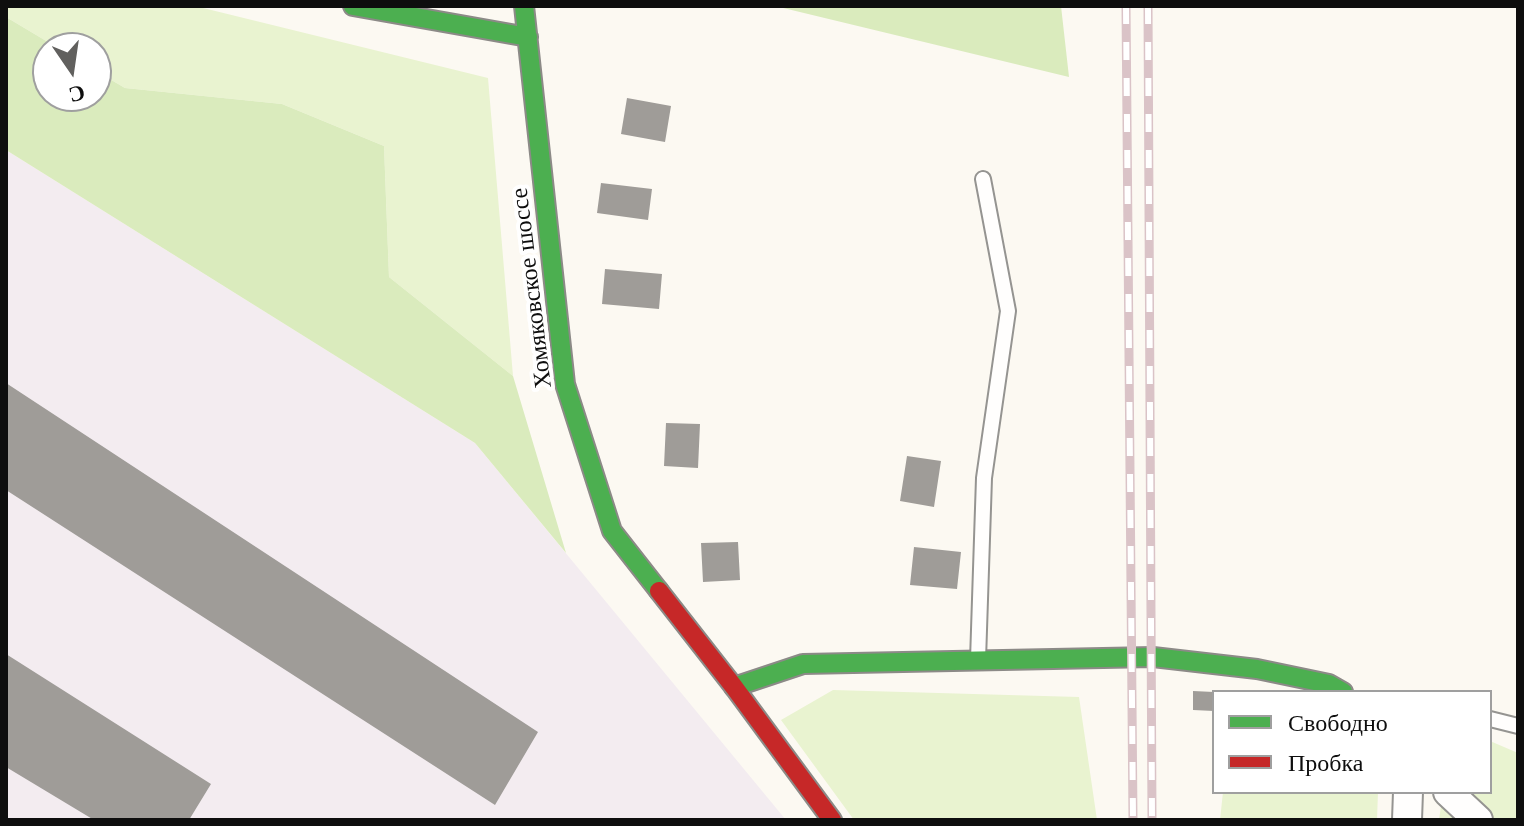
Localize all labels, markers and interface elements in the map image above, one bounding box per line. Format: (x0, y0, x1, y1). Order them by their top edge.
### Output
north arrow (32, 32, 112, 112)
text: С (66, 79, 88, 109)
street label: Хомяковское шоссе (505, 186, 559, 390)
legend (1212, 690, 1492, 794)
text: Свободно (1288, 708, 1388, 737)
text: Пробка (1288, 748, 1364, 777)

